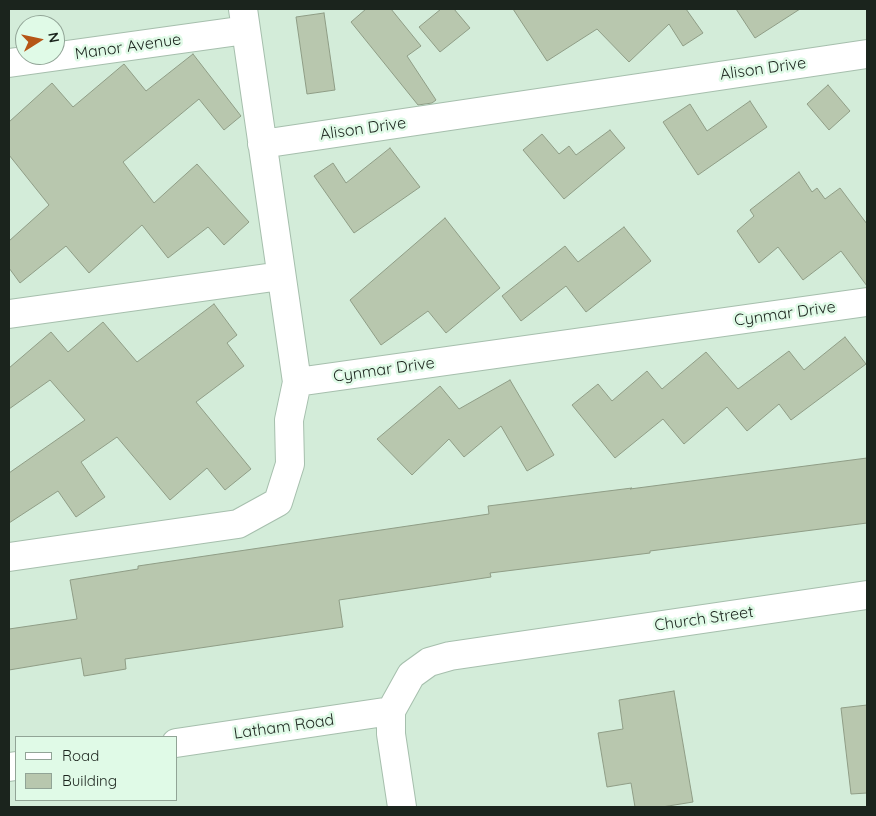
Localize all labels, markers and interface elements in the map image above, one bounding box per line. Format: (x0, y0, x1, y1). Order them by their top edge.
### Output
north arrow (15, 15, 65, 65)
street label: Manor Avenue (74, 30, 182, 64)
text: N (44, 31, 64, 44)
street label: Alison Drive (719, 53, 807, 85)
street label: Alison Drive (319, 113, 407, 145)
street label: Cynmar Drive (733, 297, 837, 331)
street label: Cynmar Drive (332, 353, 436, 387)
street label: Church Street (653, 603, 755, 635)
street label: Latham Road (233, 710, 335, 744)
legend (15, 736, 178, 801)
text: Road (62, 746, 99, 765)
text: Building (62, 771, 117, 790)

